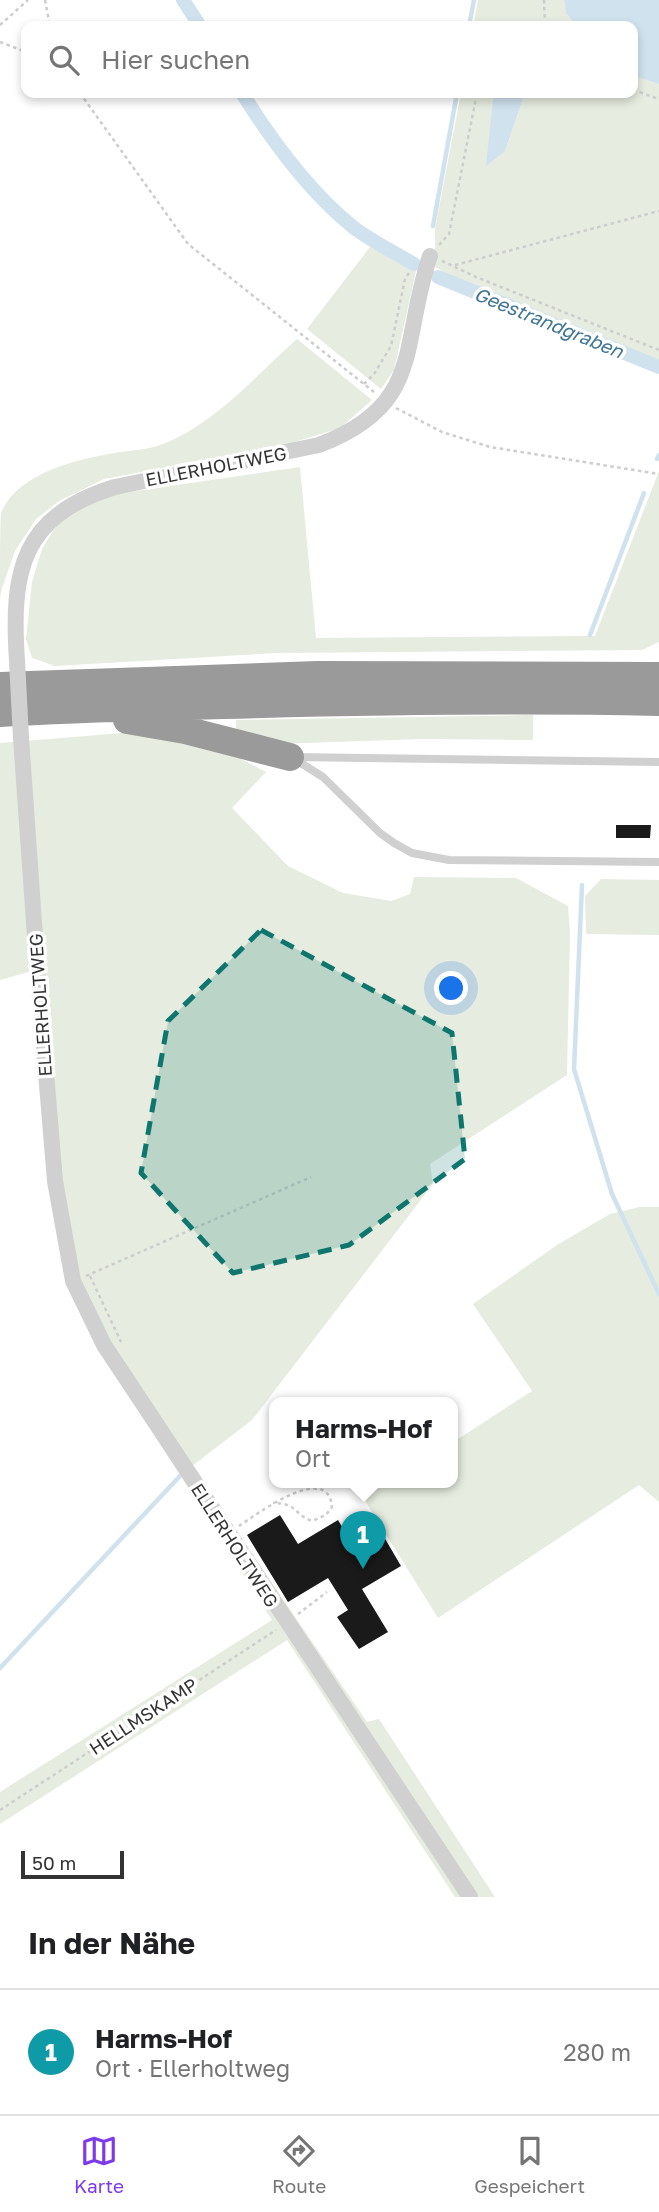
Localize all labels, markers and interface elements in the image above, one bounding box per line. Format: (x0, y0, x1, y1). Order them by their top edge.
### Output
search box (21, 21, 638, 98)
icon: search (45, 41, 83, 79)
text: Hier suchen (101, 44, 250, 75)
water label: Geestrandgraben (471, 282, 628, 363)
street label: ELLERHOLTWEG (144, 442, 288, 490)
street label: ELLERHOLTWEG (24, 933, 56, 1077)
your location (434, 971, 468, 1005)
popup (269, 1397, 458, 1488)
text: Harms-Hof (295, 1413, 432, 1444)
text: Ort (295, 1444, 331, 1472)
street label: ELLERHOLTWEG (187, 1479, 283, 1611)
pin: 1 (340, 1511, 386, 1569)
street label: HELLMSKAMP (85, 1673, 201, 1759)
scale bar (21, 1848, 124, 1880)
text: 50 m (32, 1851, 76, 1874)
text: In der Nähe (28, 1925, 195, 1961)
text: Harms-Hof (95, 2023, 232, 2054)
text: 1 (45, 2038, 57, 2066)
text: 280 m (563, 2038, 631, 2066)
text: Ort · Ellerholtweg (95, 2054, 290, 2082)
tab: Karte (74, 2132, 124, 2197)
tab: Route (272, 2132, 326, 2197)
tab: Gespeichert (474, 2132, 585, 2197)

